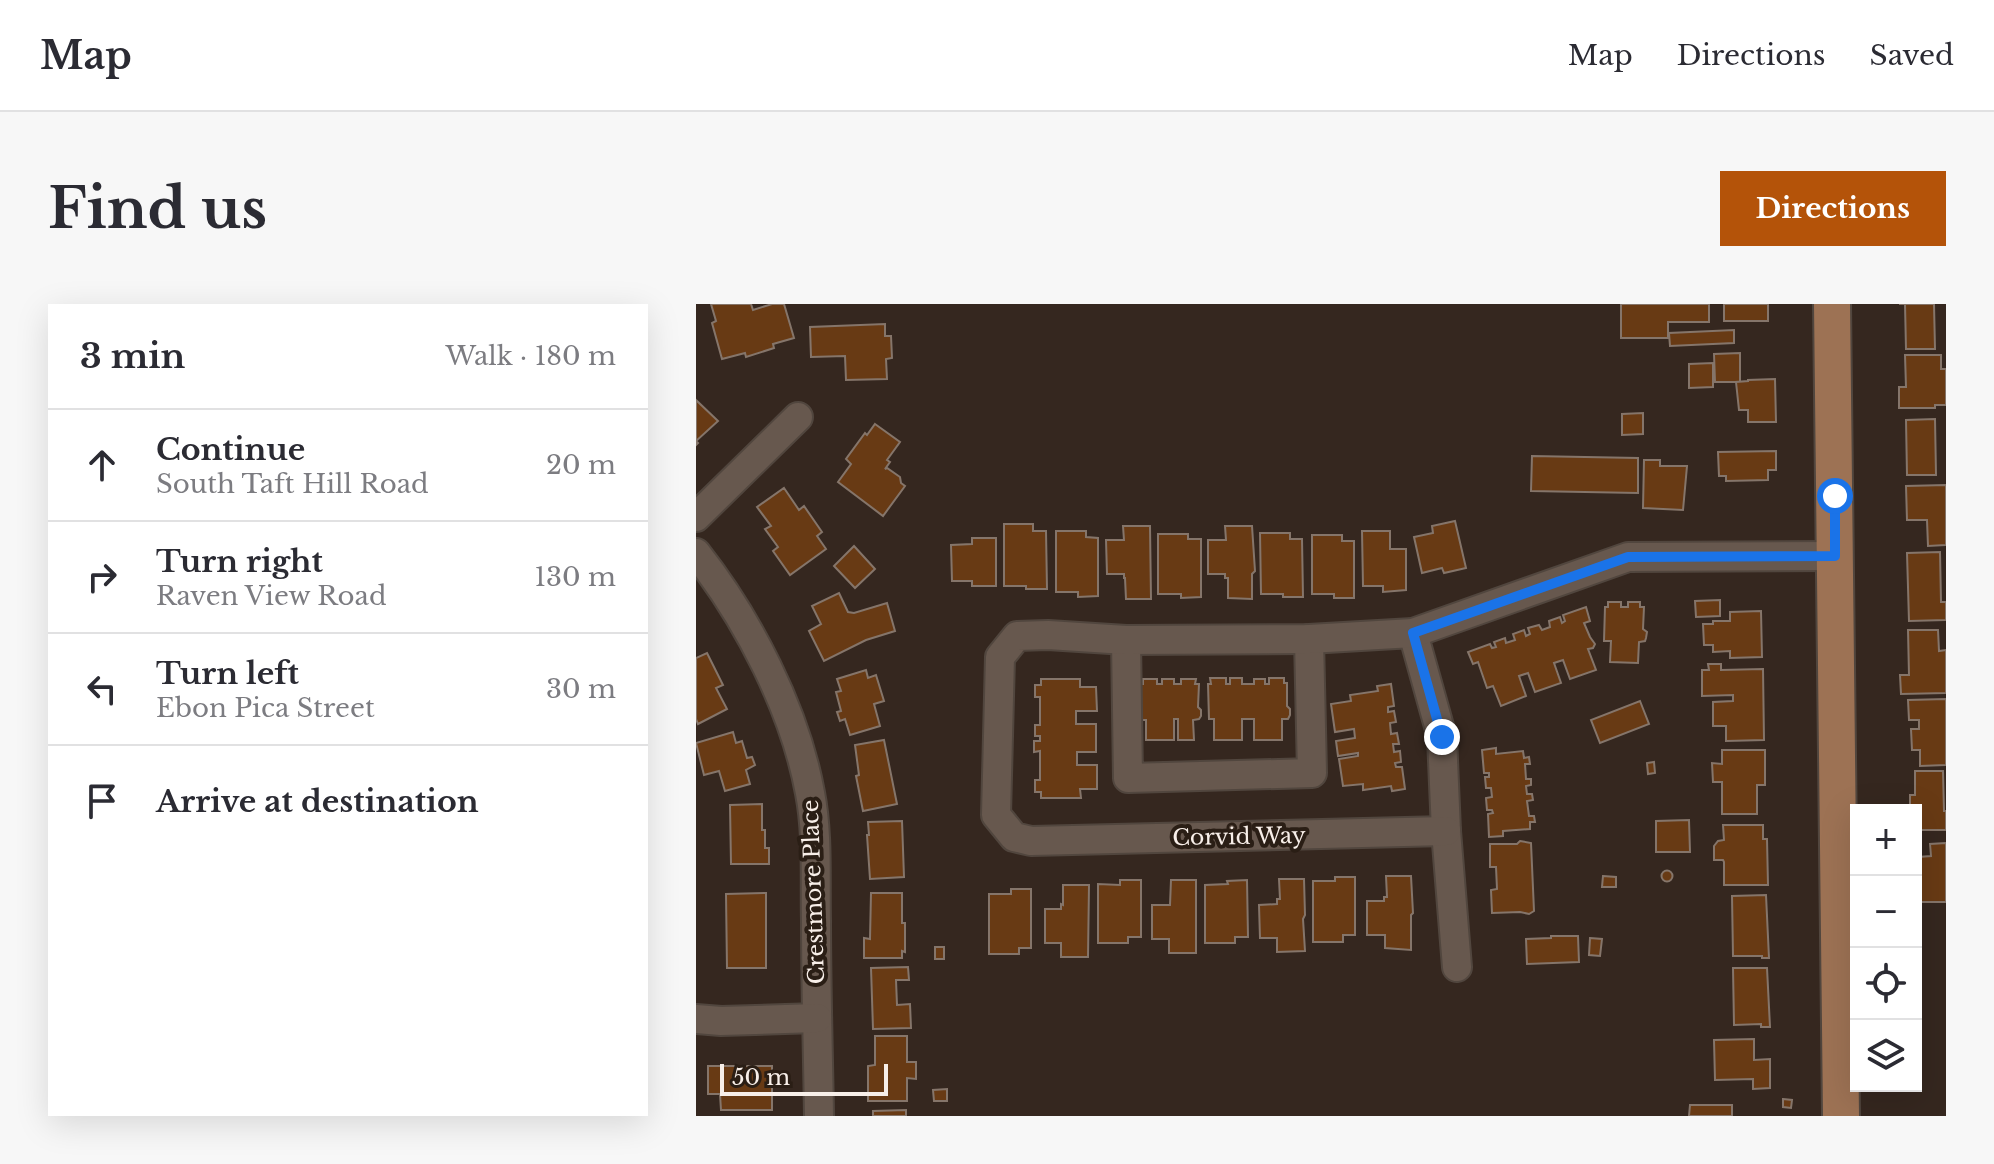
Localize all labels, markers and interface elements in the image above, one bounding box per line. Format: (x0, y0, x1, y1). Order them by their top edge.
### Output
text: Map (40, 32, 132, 79)
text: Map (1568, 38, 1633, 73)
text: Directions (1677, 38, 1826, 73)
text: Saved (1870, 38, 1954, 73)
button: Directions (1720, 171, 1946, 246)
text: Find us (48, 174, 267, 243)
text: 3 min (80, 335, 185, 377)
text: Walk · 180 m (446, 340, 616, 372)
text: Continue (156, 431, 305, 468)
icon: ahead (80, 443, 124, 487)
text: 20 m (546, 449, 616, 481)
text: South Taft Hill Road (156, 468, 429, 500)
route start (1817, 478, 1853, 514)
text: Turn right (156, 543, 323, 580)
icon: right (80, 555, 124, 599)
text: 130 m (534, 561, 616, 593)
text: Raven View Road (156, 580, 387, 612)
text: Turn left (156, 655, 299, 692)
icon: left (80, 667, 124, 711)
text: 30 m (546, 673, 616, 705)
text: Ebon Pica Street (156, 692, 375, 724)
route end (1424, 719, 1460, 755)
icon: arrive (80, 779, 124, 823)
text: Arrive at destination (156, 783, 479, 820)
street label: Crestmore Place (797, 799, 830, 985)
map controls (1850, 804, 1922, 1092)
button: + (1850, 804, 1922, 876)
street label: Corvid Way (1172, 822, 1306, 851)
button: − (1850, 876, 1922, 948)
button: locate (1850, 948, 1922, 1020)
button: layers (1850, 1020, 1922, 1092)
scale bar (720, 1060, 888, 1096)
text: 50 m (732, 1064, 790, 1091)

